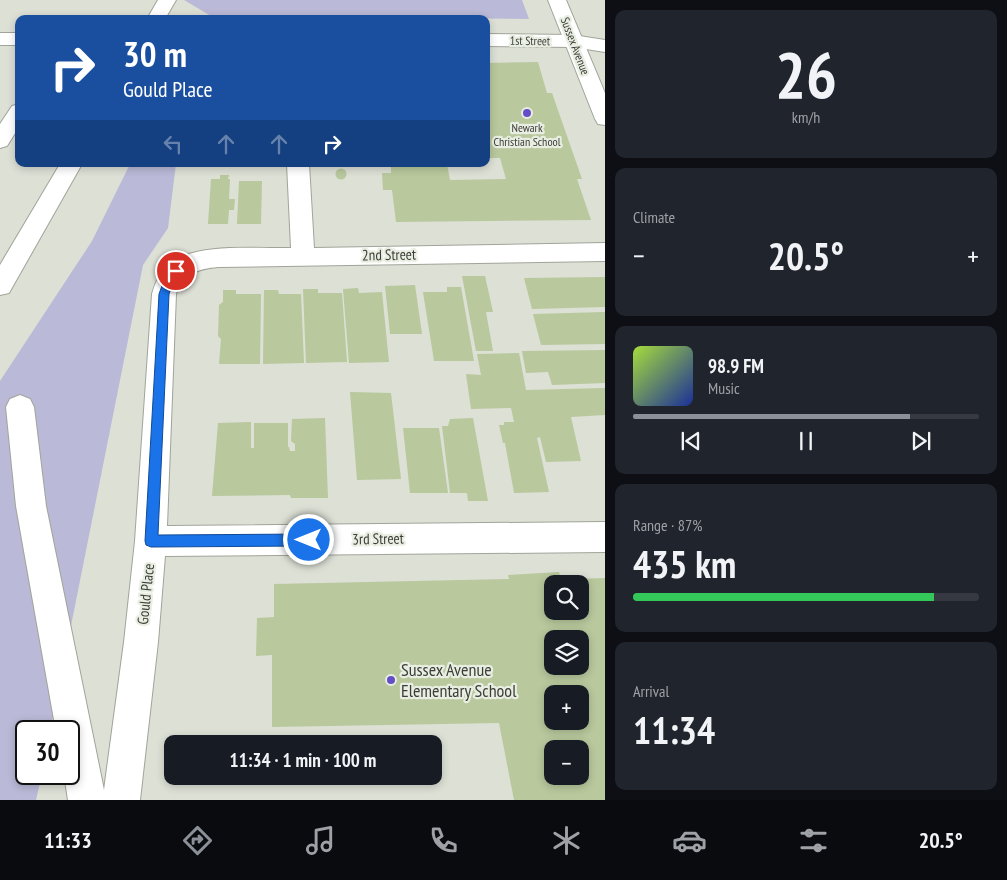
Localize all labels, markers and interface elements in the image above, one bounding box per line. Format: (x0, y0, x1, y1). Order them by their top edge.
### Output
street label: Sussex Avenue (558, 15, 593, 77)
text: 30 m (123, 31, 187, 77)
text: 26 (775, 32, 837, 116)
street label: 1st Street (510, 33, 551, 48)
icon: right (40, 35, 105, 100)
text: Gould Place (123, 75, 213, 103)
marker: Newark Christian School (521, 107, 533, 119)
text: km/h (792, 107, 820, 127)
place label: Newark Christian School (493, 120, 561, 149)
icon: left (159, 130, 187, 158)
icon: ahead (212, 130, 240, 158)
icon: ahead (265, 130, 293, 158)
icon: right (318, 130, 346, 158)
text: Climate (633, 207, 675, 227)
text: 20.5° (768, 231, 844, 280)
text: − (633, 237, 645, 274)
text: + (967, 237, 979, 274)
street label: 2nd Street (362, 245, 416, 264)
pin (155, 250, 197, 292)
icon: arrive (162, 257, 190, 285)
text: 98.9 FM (708, 354, 764, 378)
text: Music (708, 378, 740, 398)
icon: previous (677, 427, 705, 455)
icon: pause (792, 427, 820, 455)
icon: next (907, 427, 935, 455)
position arrow (282, 513, 334, 565)
text: Range · 87% (633, 515, 702, 535)
street label: 3rd Street (352, 529, 404, 548)
text: 435 km (633, 539, 736, 588)
street label: Gould Place (133, 563, 158, 625)
map controls (544, 575, 589, 785)
button: search (544, 575, 589, 620)
button: layers (544, 630, 589, 675)
place label: Sussex Avenue Elementary School (401, 658, 517, 702)
marker: Sussex Avenue Elementary School (385, 674, 397, 686)
text: Arrival (633, 681, 669, 701)
button: + (544, 685, 589, 730)
text: 11:34 (633, 705, 715, 754)
speed limit sign: 30 (15, 720, 80, 785)
button: − (544, 740, 589, 785)
text: 11:34 · 1 min · 100 m (230, 748, 376, 772)
icon: directions (180, 823, 215, 858)
icon: music (303, 823, 338, 858)
icon: phone (426, 823, 461, 858)
icon: climate (549, 823, 584, 858)
icon: car (672, 823, 707, 858)
icon: filters (796, 823, 831, 858)
text: 11:33 (44, 826, 92, 854)
text: 20.5° (919, 826, 963, 854)

